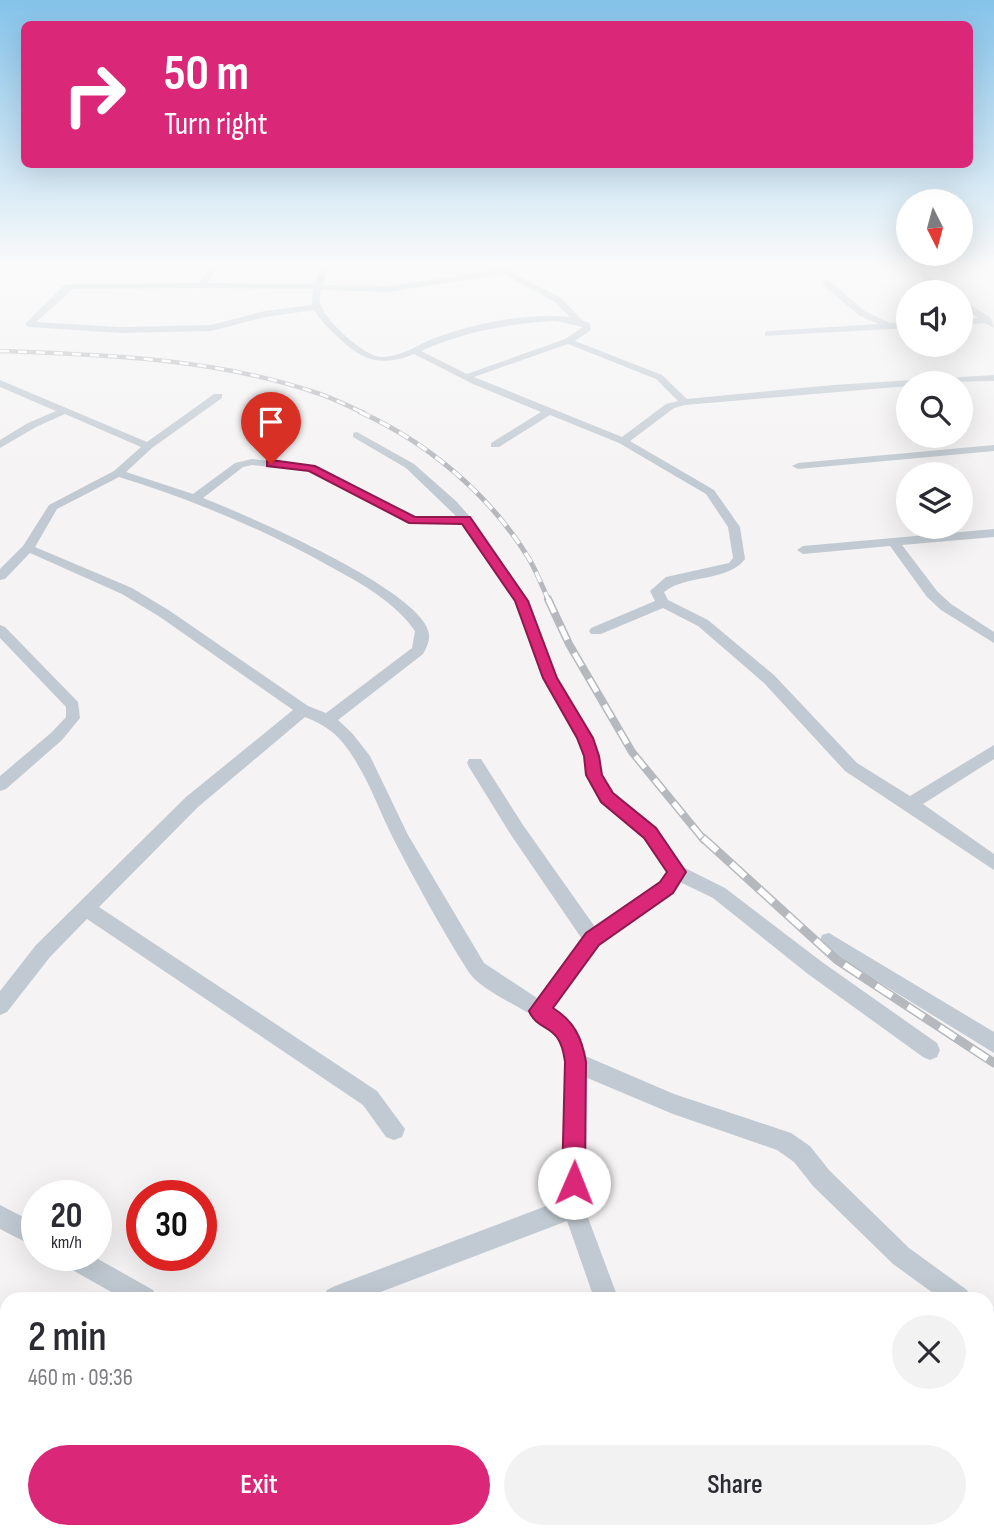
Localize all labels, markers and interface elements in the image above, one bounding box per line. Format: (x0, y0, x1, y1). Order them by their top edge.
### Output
text: 50 m (164, 45, 249, 104)
icon: right (49, 49, 140, 140)
text: Turn right (164, 105, 268, 144)
north arrow (896, 189, 973, 266)
map controls (896, 189, 973, 539)
button: sound (896, 280, 973, 357)
button: search (896, 371, 973, 448)
pin (241, 392, 301, 464)
icon: arrive (252, 403, 290, 441)
button: layers (896, 462, 973, 539)
position arrow (537, 1146, 611, 1220)
speed limit sign: 30 (126, 1180, 217, 1271)
text: 20 (51, 1195, 83, 1238)
text: km/h (51, 1232, 82, 1253)
text: 2 min (28, 1312, 107, 1363)
button: close (892, 1315, 966, 1389)
text: 460 m · 09:36 (28, 1364, 133, 1392)
button: Exit (28, 1445, 490, 1525)
button: Share (504, 1445, 966, 1525)

